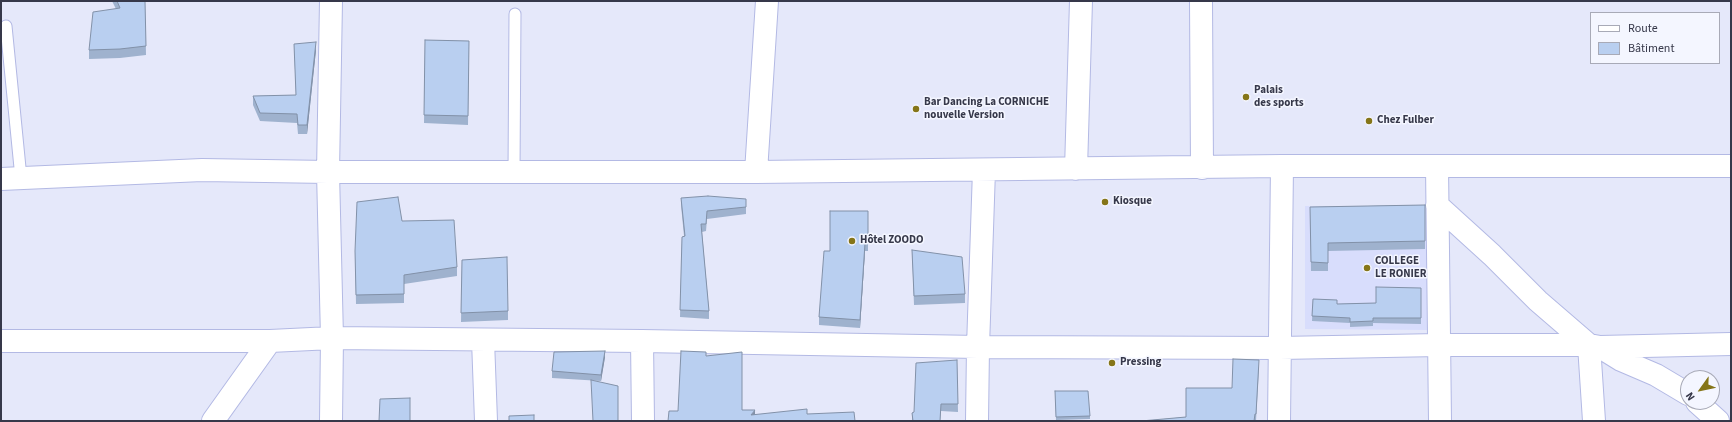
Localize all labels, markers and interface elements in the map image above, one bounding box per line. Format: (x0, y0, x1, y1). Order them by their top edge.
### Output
legend (1590, 12, 1720, 64)
text: Route (1628, 20, 1658, 37)
text: Bâtiment (1628, 40, 1674, 57)
place label: Palais des sports (1254, 84, 1304, 110)
marker: Palais des sports (1241, 92, 1251, 102)
place label: Bar Dancing La CORNICHE nouvelle Version (924, 96, 1049, 122)
marker: Bar Dancing La CORNICHE nouvelle Version (911, 104, 921, 114)
place label: Chez Fulber (1377, 114, 1434, 128)
marker: Chez Fulber (1364, 116, 1374, 126)
place label: Kiosque (1113, 195, 1152, 209)
marker: Kiosque (1100, 197, 1110, 207)
place label: Hôtel ZOODO (860, 234, 924, 248)
marker: Hôtel ZOODO (847, 236, 857, 246)
place label: COLLEGE LE RONIER (1375, 255, 1427, 281)
marker: COLLEGE LE RONIER (1362, 263, 1372, 273)
place label: Pressing (1120, 356, 1161, 370)
marker: Pressing (1107, 358, 1117, 368)
north arrow (1680, 370, 1720, 410)
text: N (1682, 389, 1699, 403)

